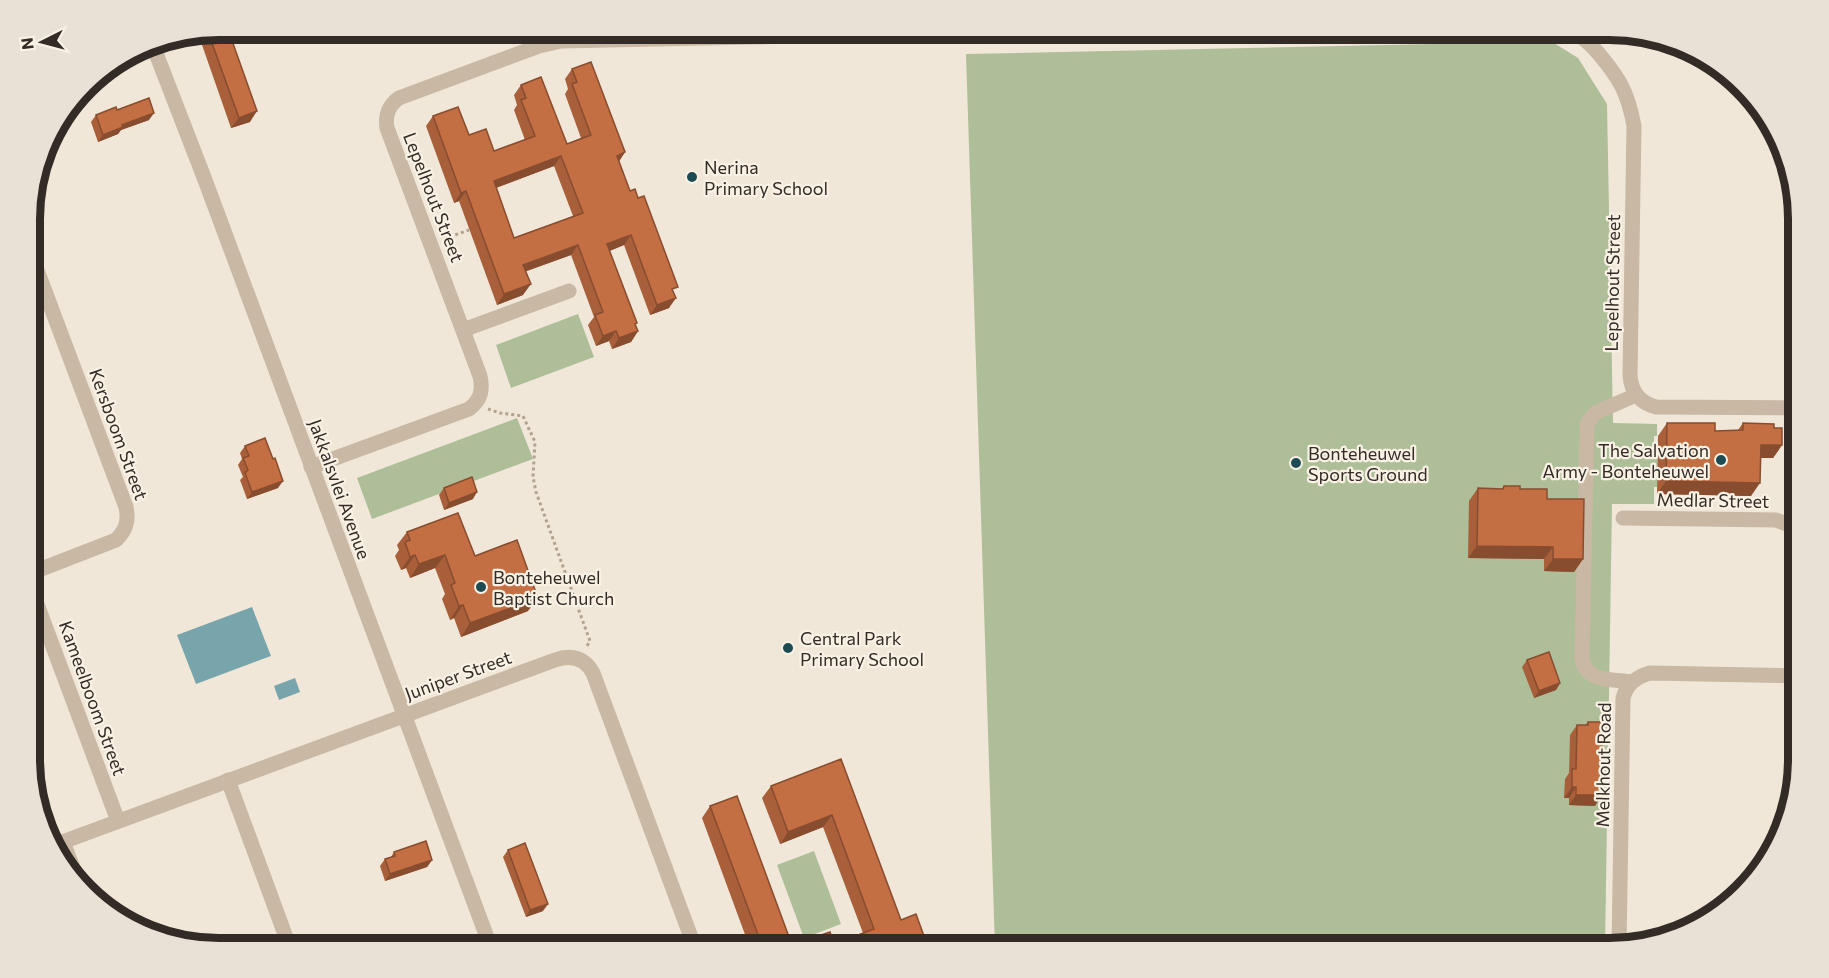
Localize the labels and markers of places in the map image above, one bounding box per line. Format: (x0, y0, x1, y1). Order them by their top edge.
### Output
place label: Nerina Primary School (704, 156, 828, 199)
marker: Nerina Primary School (685, 170, 699, 184)
place label: The Salvation Army - Bonteheuwel (1543, 439, 1709, 482)
place label: Bonteheuwel Sports Ground (1308, 442, 1428, 485)
marker: The Salvation Army - Bonteheuwel (1714, 453, 1728, 467)
marker: Bonteheuwel Sports Ground (1289, 456, 1303, 470)
place label: Bonteheuwel Baptist Church (493, 566, 614, 609)
marker: Bonteheuwel Baptist Church (474, 580, 488, 594)
place label: Central Park Primary School (800, 627, 924, 670)
marker: Central Park Primary School (781, 641, 795, 655)

